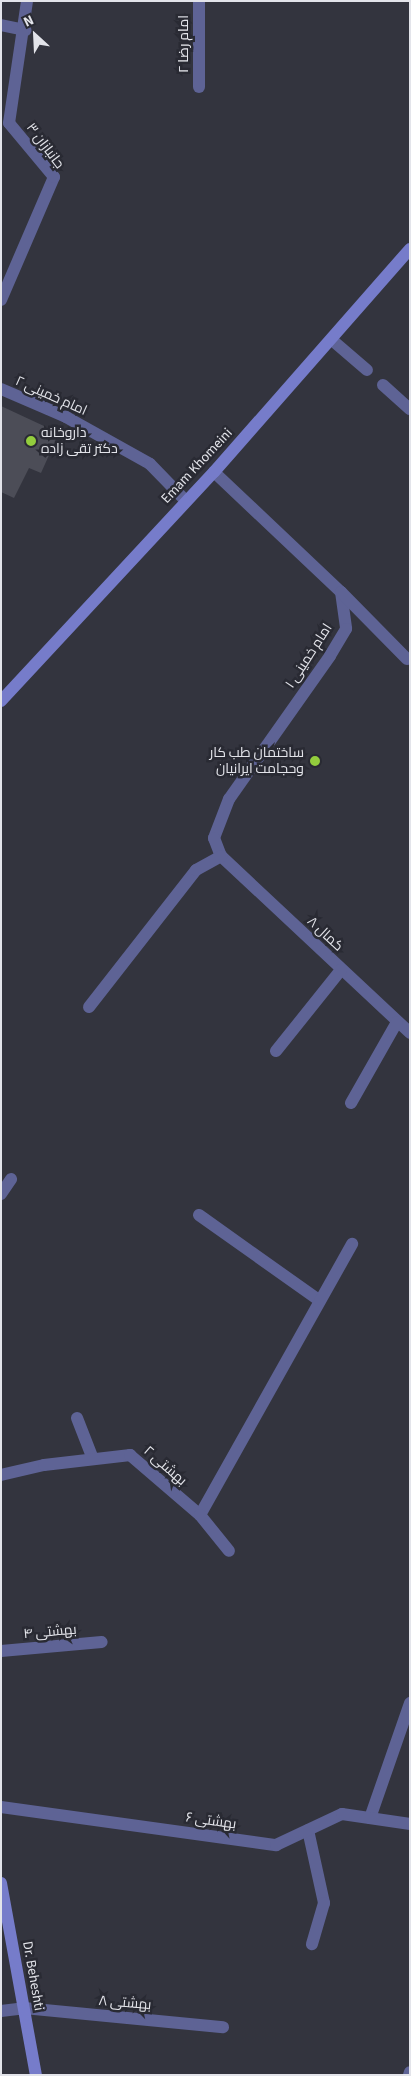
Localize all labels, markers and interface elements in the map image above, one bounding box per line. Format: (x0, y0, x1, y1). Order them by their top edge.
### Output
north arrow (10, 10, 60, 60)
text: N (20, 10, 37, 32)
street label: امام رضا ۲ (176, 15, 192, 73)
street label: جانبازان ۳ (22, 120, 68, 172)
street label: امام خمینی ۲ (13, 373, 89, 419)
place label: داروخانه دکتر تقی زاده (41, 425, 118, 458)
street label: Emam Khomeini (158, 425, 236, 507)
marker: داروخانه دکتر تقی زاده (25, 435, 37, 447)
street label: امام خمینی ۱ (282, 621, 336, 691)
place label: ساختمان طب کار و‌حجامت ایرانیان (210, 745, 304, 778)
marker: ساختمان طب کار و‌حجامت ایرانیان (308, 754, 322, 768)
street label: کمال ۸ (303, 913, 347, 955)
street label: بهشتی ۲ (140, 1443, 190, 1489)
street label: بهشتی ۴ (23, 1621, 77, 1643)
street label: بهشتی ۶ (185, 1809, 237, 1833)
street label: Dr. Beheshti (19, 1940, 47, 2012)
street label: بهشتی ۸ (98, 1992, 152, 2014)

